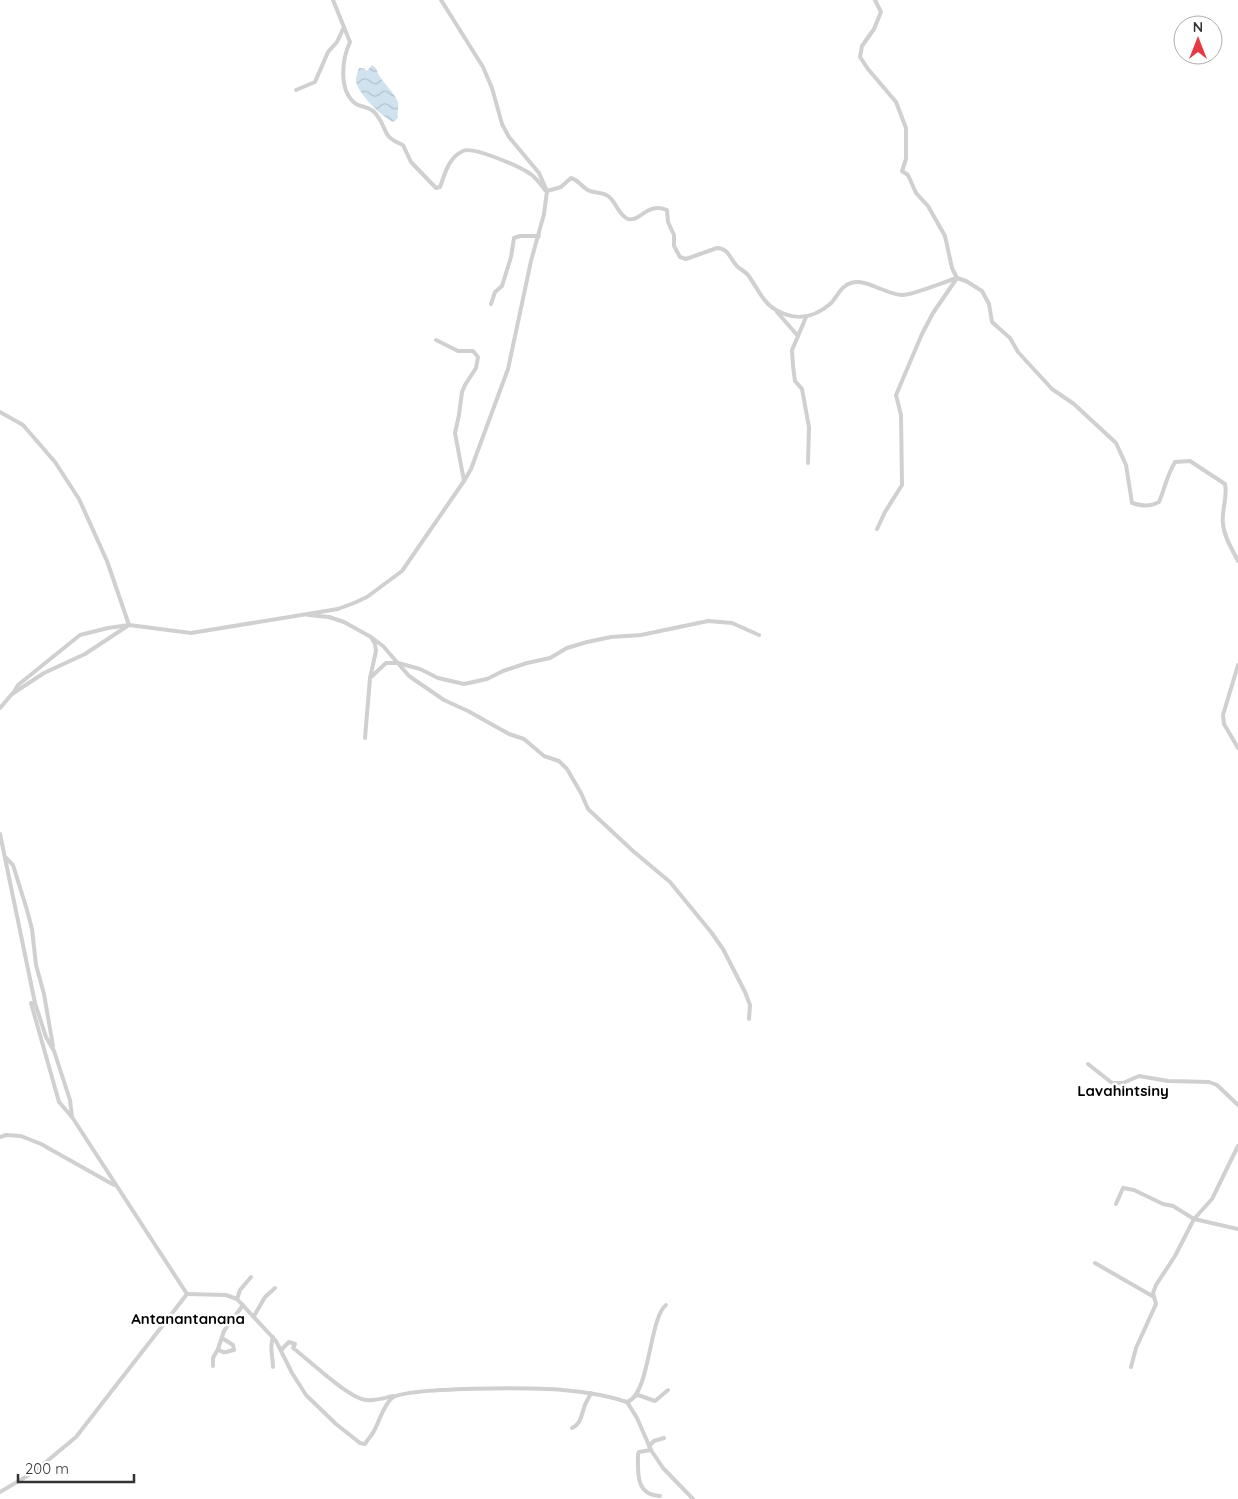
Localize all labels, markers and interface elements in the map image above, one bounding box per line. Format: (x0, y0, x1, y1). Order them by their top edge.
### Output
north arrow (1173, 15, 1223, 65)
text: N (1193, 18, 1203, 36)
district label: Lavahintsiny (1077, 1081, 1169, 1100)
district label: Antanantanana (131, 1309, 245, 1328)
scale bar (18, 1452, 134, 1484)
text: 200 m (25, 1459, 69, 1478)

